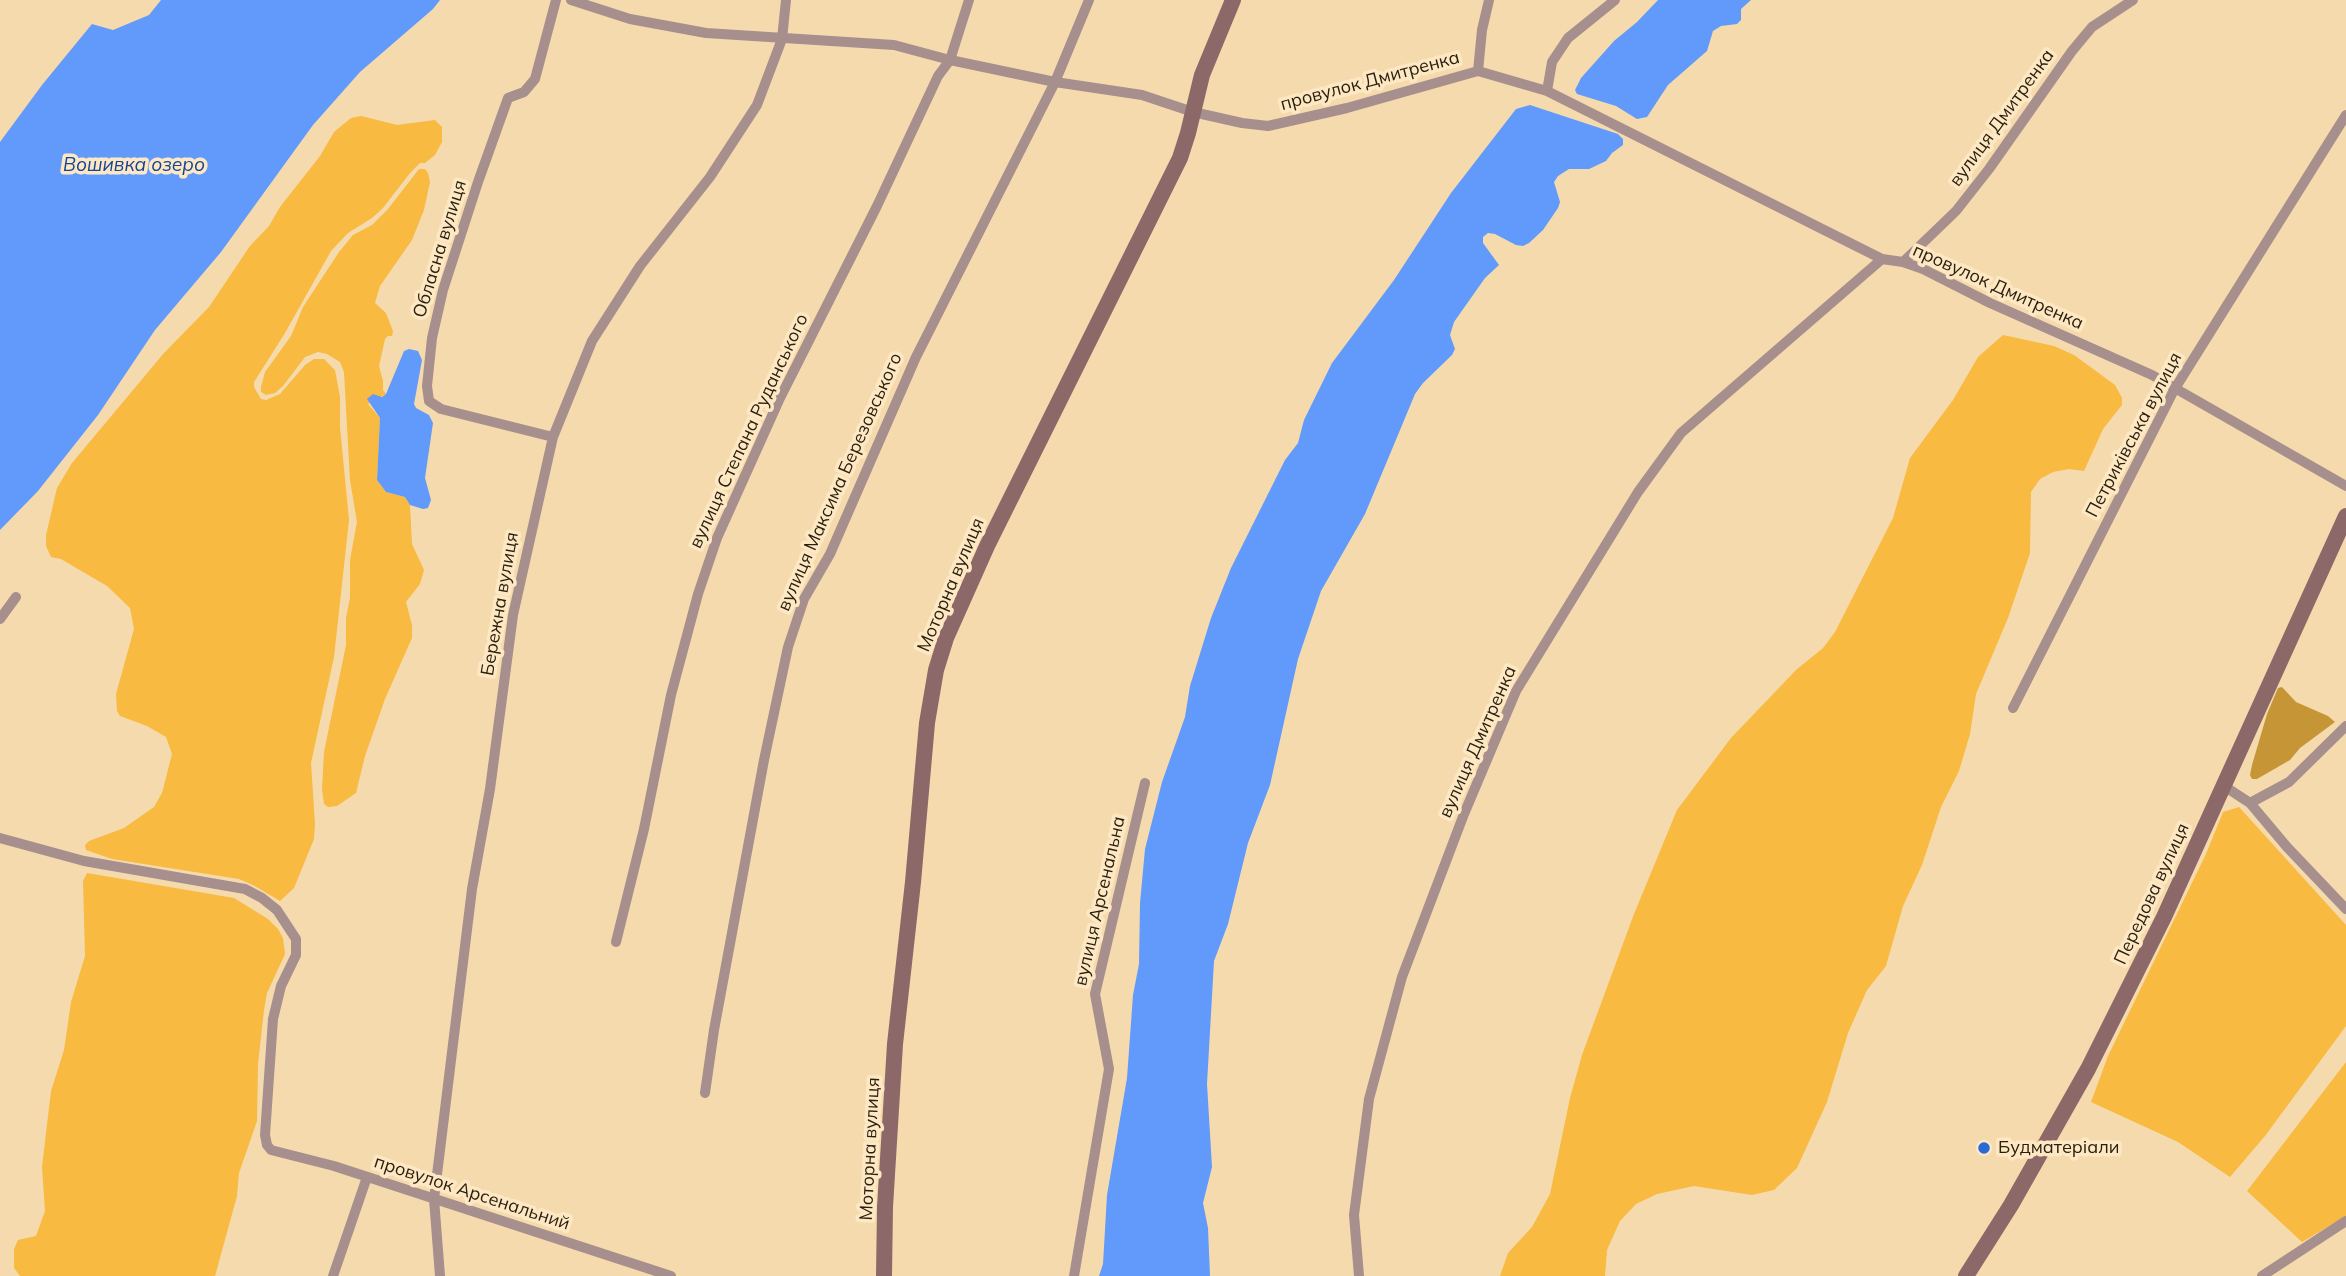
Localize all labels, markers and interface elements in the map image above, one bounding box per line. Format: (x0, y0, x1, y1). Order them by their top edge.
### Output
street label: вулиця Дмитренка (1945, 45, 2059, 191)
street label: провулок Дмитренка (1278, 47, 1462, 115)
water label: Вошивка озеро (63, 154, 205, 176)
street label: Обласна вулиця (409, 178, 471, 320)
street label: провулок Дмитренка (1909, 240, 2087, 334)
street label: вулиця Степана Руданського (685, 310, 813, 552)
street label: Петриківська вулиця (2081, 349, 2187, 521)
street label: вулиця Максима Березовського (773, 350, 907, 614)
street label: Моторна вулиця (913, 515, 989, 655)
street label: Бережна вулиця (477, 530, 523, 678)
street label: вулиця Дмитренка (1435, 663, 1521, 821)
street label: вулиця Арсенальна (1070, 814, 1130, 988)
street label: Передова вулиця (2110, 820, 2194, 968)
street label: Моторна вулиця (855, 1077, 885, 1221)
place label: Будматеріали (1998, 1137, 2120, 1159)
marker: Будматеріали (1976, 1140, 1992, 1156)
street label: провулок Арсенальний (371, 1151, 573, 1235)

